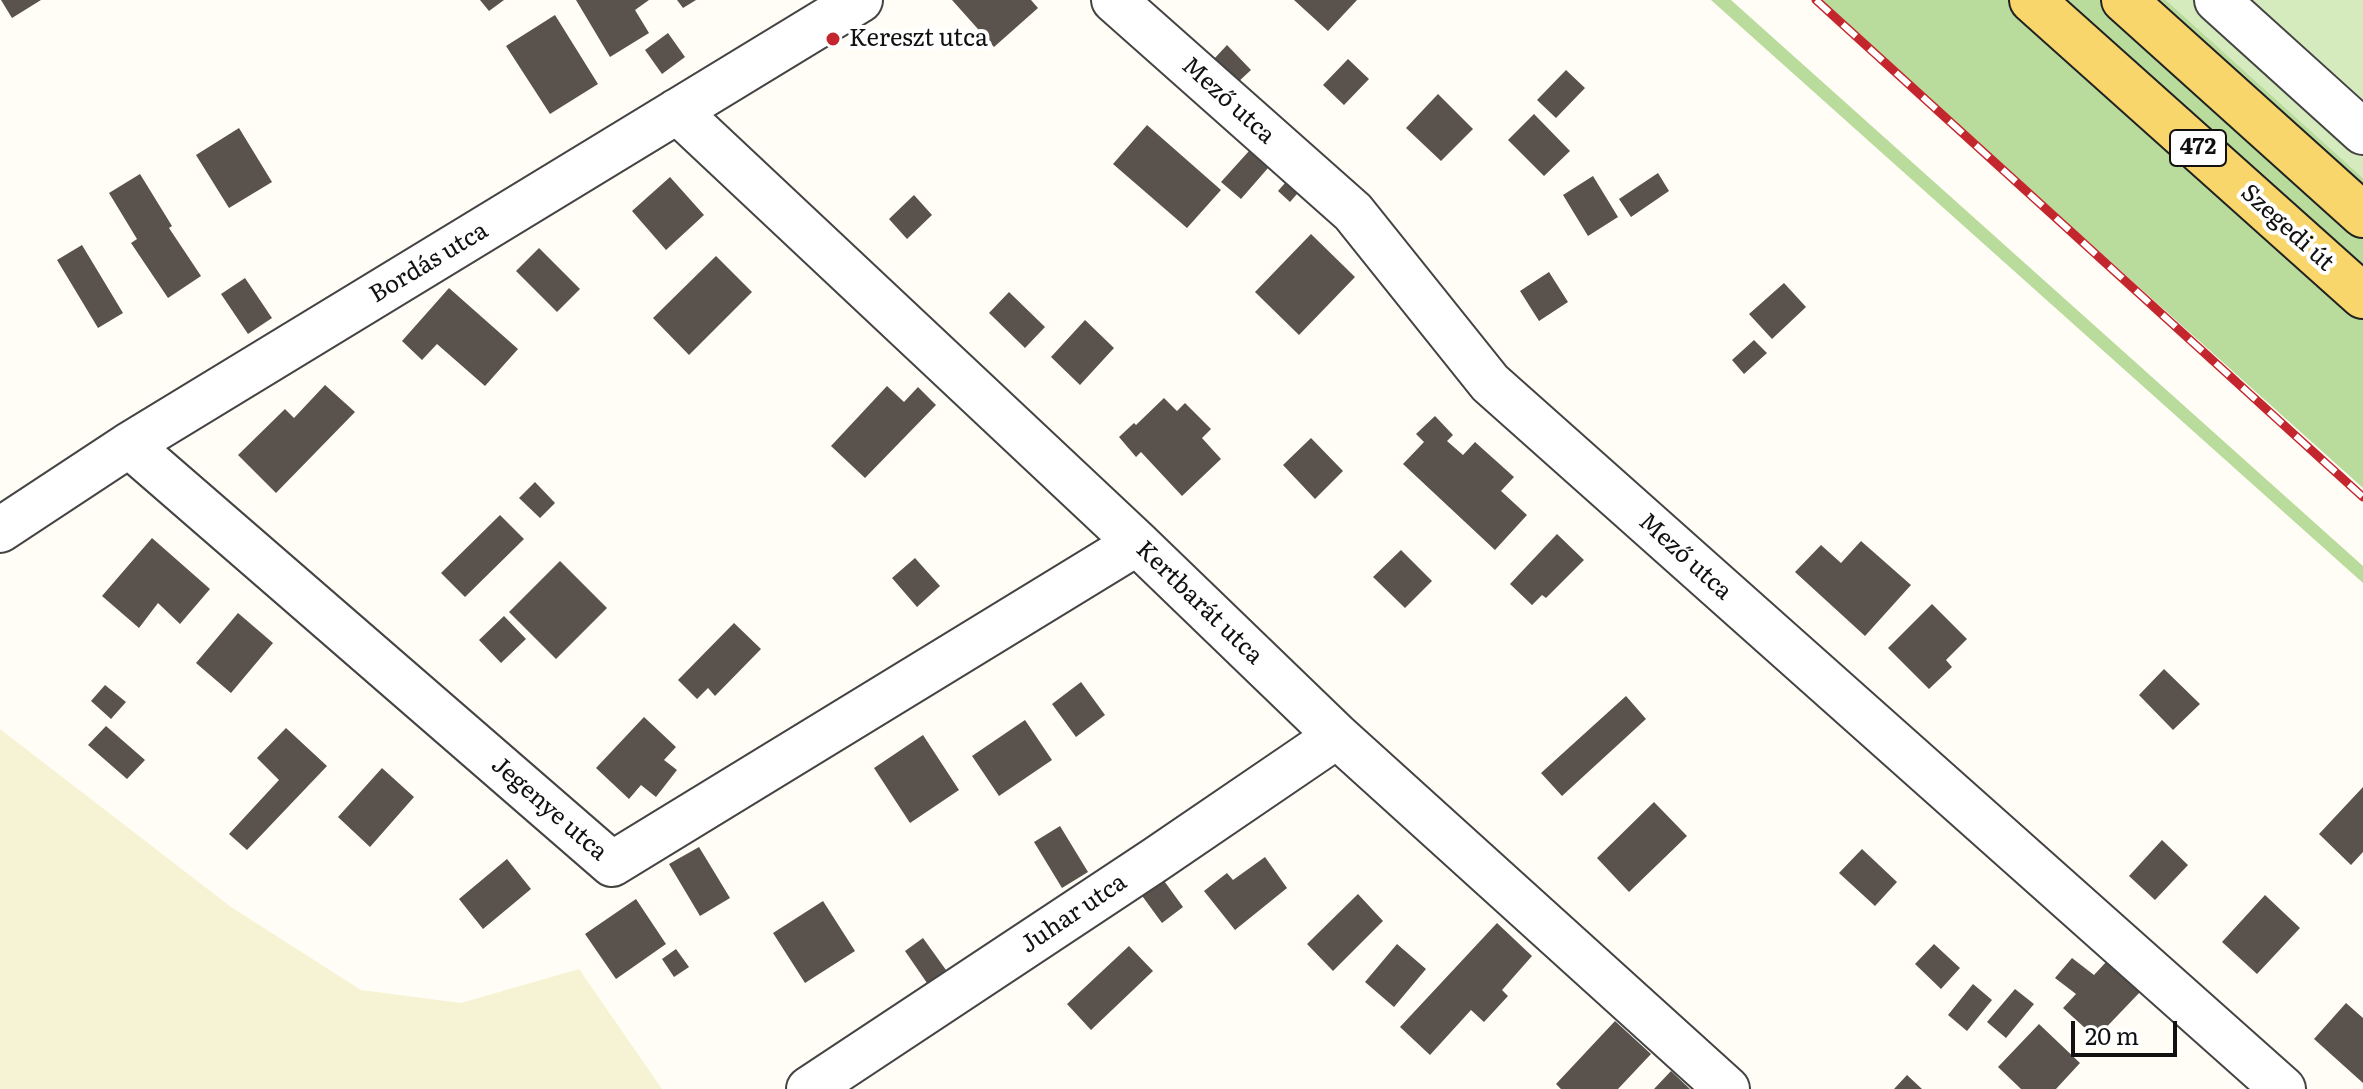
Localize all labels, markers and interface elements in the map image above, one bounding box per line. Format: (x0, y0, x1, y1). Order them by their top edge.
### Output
place label: Kereszt utca (849, 25, 988, 53)
marker: Kereszt utca (824, 30, 842, 48)
street label: Mező utca (1175, 52, 1281, 150)
road number: 472 (2170, 130, 2226, 166)
street label: Szegedi út (2234, 179, 2340, 277)
street label: Bordás utca (365, 216, 493, 310)
street label: Mező utca (1632, 508, 1738, 606)
street label: Kertbarát utca (1130, 535, 1268, 671)
street label: Jegenye utca (485, 751, 613, 867)
street label: Juhar utca (1016, 868, 1132, 960)
scale bar (2075, 1005, 2181, 1055)
text: 20 m (2085, 1017, 2139, 1052)

